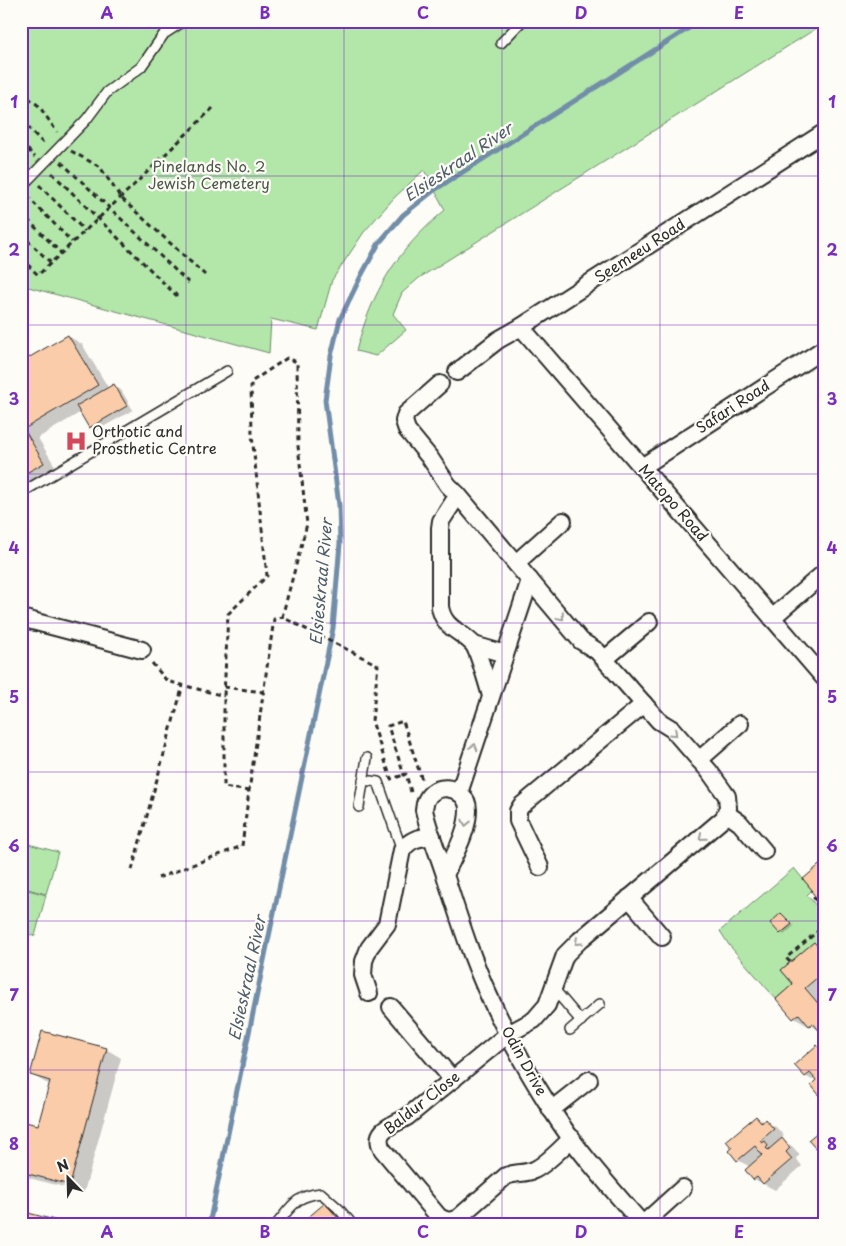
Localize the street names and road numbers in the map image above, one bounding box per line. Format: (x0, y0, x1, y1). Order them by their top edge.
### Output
street label: Seemeeu Road (589, 212, 689, 288)
street label: Safari Road (691, 373, 774, 438)
street label: Matopo Road (634, 458, 714, 546)
street label: Odin Drive (497, 1021, 554, 1099)
street label: Baldur Close (378, 1065, 464, 1139)

